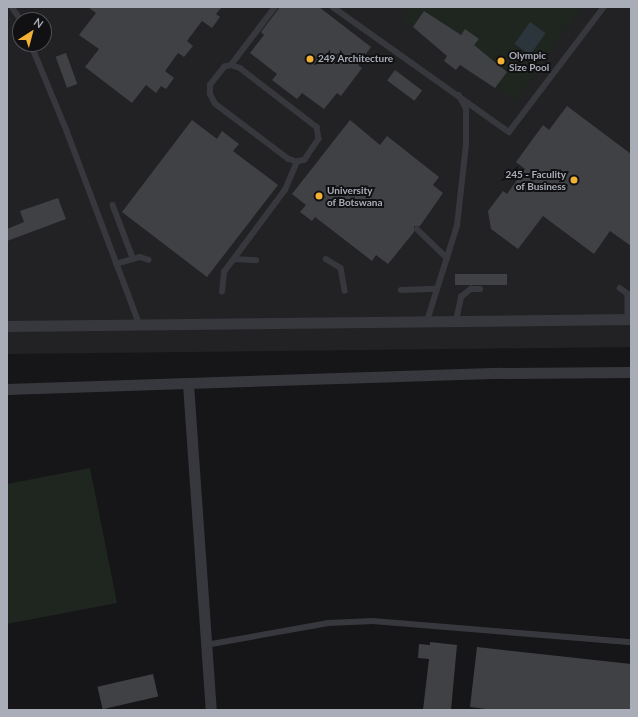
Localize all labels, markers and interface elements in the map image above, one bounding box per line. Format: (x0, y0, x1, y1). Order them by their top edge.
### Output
north arrow (12, 12, 52, 52)
text: N (32, 15, 46, 30)
place label: Olympic Size Pool (509, 49, 549, 72)
place label: 249 Architecture (318, 53, 393, 65)
marker: 249 Architecture (305, 54, 315, 64)
marker: Olympic Size Pool (496, 56, 506, 66)
place label: 245 - Faculity of Business (505, 168, 566, 192)
marker: 245 - Faculity of Business (569, 175, 579, 185)
place label: University of Botswana (327, 184, 383, 208)
marker: University of Botswana (314, 191, 324, 201)

